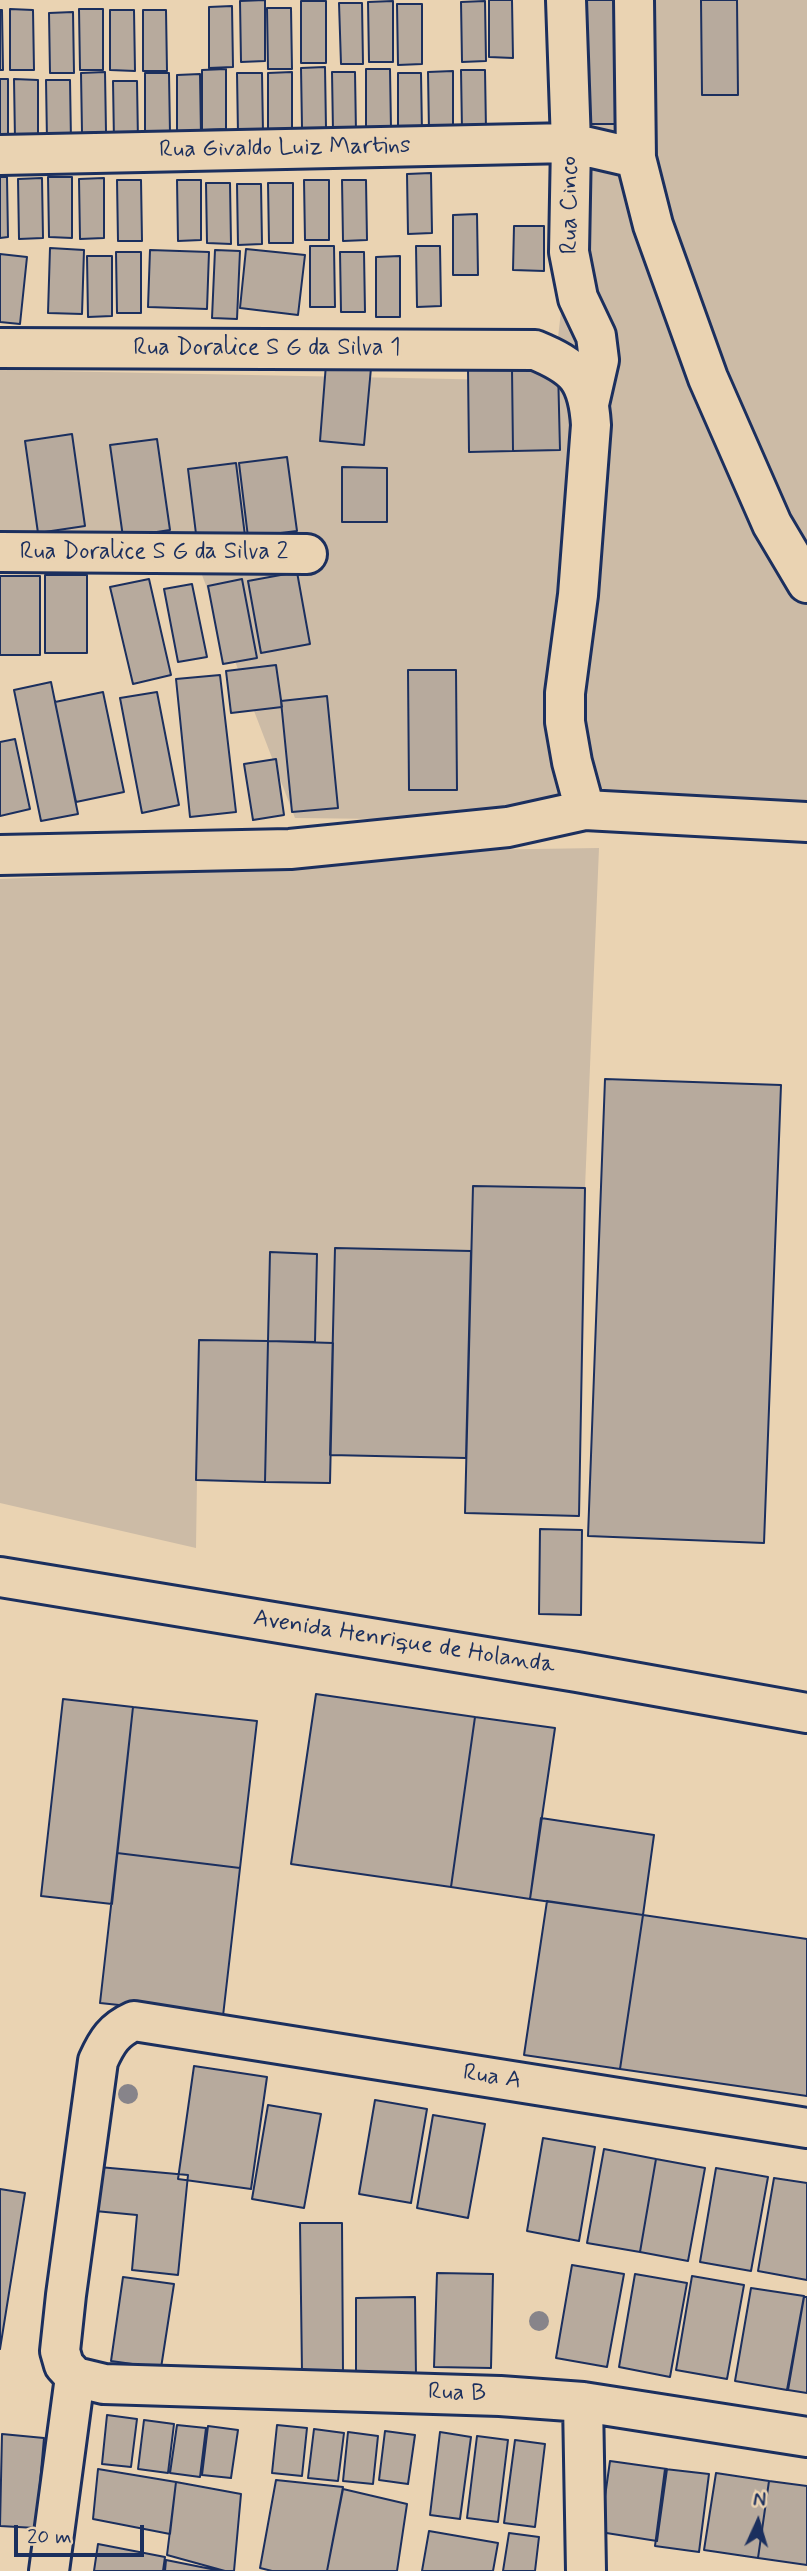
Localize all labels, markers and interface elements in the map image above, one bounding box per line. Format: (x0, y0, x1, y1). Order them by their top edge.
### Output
street label: Rua Givaldo Luiz Martins (159, 132, 411, 166)
street label: Rua Cinco (557, 156, 585, 254)
street label: Rua Doralice S G da Silva 1 (133, 335, 401, 363)
street label: Rua Doralice S G da Silva 2 (20, 539, 288, 567)
street label: Avenida Henrique de Holanda (251, 1605, 557, 1681)
street label: Rua A (461, 2059, 523, 2097)
street label: Rua B (427, 2379, 487, 2409)
north arrow (723, 2487, 793, 2557)
text: N (752, 2488, 767, 2513)
scale bar (18, 2512, 147, 2556)
text: 20 m (27, 2523, 72, 2551)

